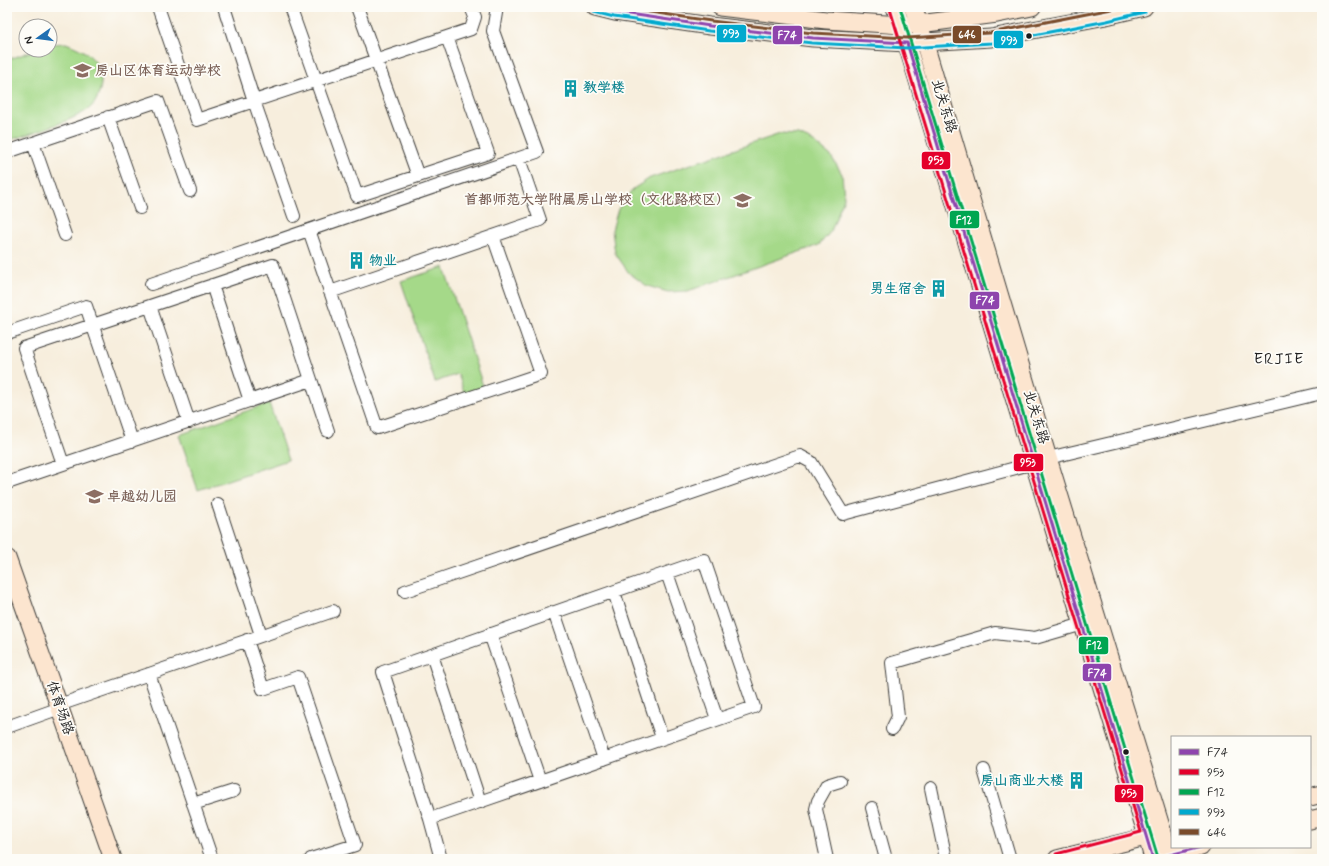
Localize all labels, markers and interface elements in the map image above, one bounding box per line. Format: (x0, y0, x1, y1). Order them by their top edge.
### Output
north arrow (18, 18, 58, 58)
line badge: 993 (716, 24, 747, 43)
line badge: F74 (772, 25, 803, 45)
line badge: 646 (952, 25, 982, 44)
text: 993 (723, 27, 740, 41)
text: 646 (958, 28, 976, 42)
text: F74 (777, 29, 797, 43)
line badge: 993 (993, 30, 1024, 49)
unlabelled marker (1024, 31, 1034, 41)
text: 993 (1001, 34, 1018, 48)
text: N (22, 35, 37, 45)
school or university icon: 房山区体育运动学校 (72, 61, 92, 81)
place label: 房山区体育运动学校 (95, 62, 221, 80)
street label: 北关东路 (927, 77, 961, 135)
building icon: 教学楼 (560, 78, 580, 98)
place label: 教学楼 (583, 79, 625, 97)
line badge: 953 (921, 151, 951, 170)
text: 953 (928, 154, 944, 168)
school or university icon: 首都师范大学附属房山学校（文化路校区） (733, 190, 753, 210)
place label: 首都师范大学附属房山学校（文化路校区） (464, 191, 730, 209)
line badge: F12 (949, 210, 980, 229)
text: F12 (956, 214, 972, 228)
building icon: 物业 (346, 251, 366, 271)
place label: 物业 (369, 252, 397, 270)
building icon: 男生宿舍 (929, 279, 949, 299)
place label: 男生宿舍 (870, 280, 926, 298)
line badge: F74 (969, 291, 1000, 310)
text: F74 (975, 294, 995, 308)
district label: ERJIE (1254, 349, 1304, 370)
street label: 北关东路 (1019, 388, 1053, 446)
line badge: 953 (1013, 453, 1044, 472)
text: 953 (1020, 456, 1036, 470)
school or university icon: 卓越幼儿园 (84, 487, 104, 507)
place label: 卓越幼儿园 (107, 488, 177, 506)
line badge: F12 (1078, 636, 1109, 655)
text: F12 (1086, 639, 1102, 653)
line badge: F74 (1082, 663, 1112, 682)
text: F74 (1087, 667, 1107, 681)
street label: 体育场路 (42, 679, 78, 737)
legend (1171, 736, 1311, 848)
text: F74 (1207, 745, 1228, 761)
unlabelled marker (1121, 747, 1131, 757)
text: 953 (1207, 765, 1224, 781)
building icon: 房山商业大楼 (1067, 771, 1087, 791)
place label: 房山商业大楼 (980, 772, 1064, 790)
line badge: 953 (1114, 784, 1144, 803)
text: F12 (1207, 785, 1225, 801)
text: 953 (1121, 787, 1137, 801)
text: 993 (1207, 805, 1225, 821)
text: 646 (1207, 825, 1226, 841)

